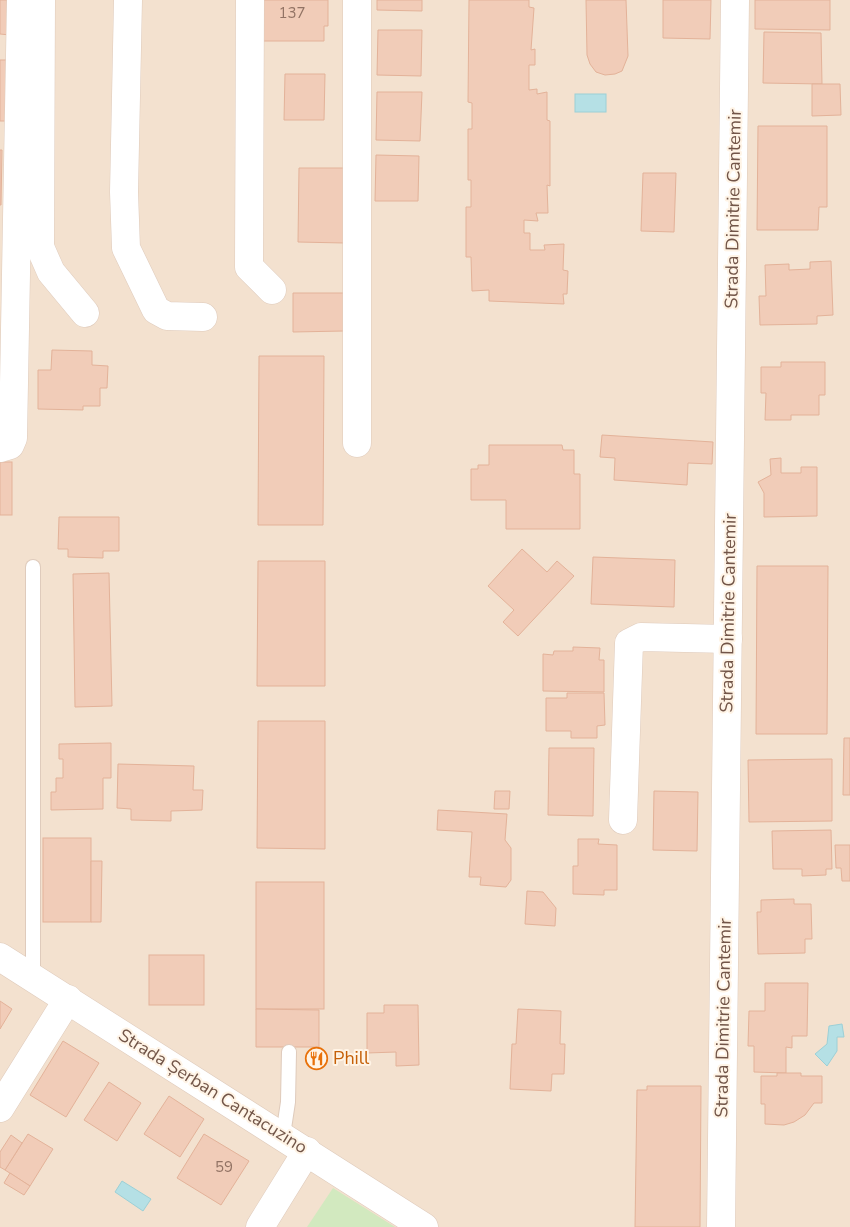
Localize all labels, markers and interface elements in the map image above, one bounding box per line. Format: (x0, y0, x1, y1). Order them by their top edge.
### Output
house number: 137 (278, 3, 306, 23)
street label: Strada Dimitrie Cantemir (719, 108, 747, 309)
street label: Strada Dimitrie Cantemir (714, 512, 742, 713)
street label: Strada Dimitrie Cantemir (709, 917, 737, 1118)
street label: Strada Șerban Cantacuzino (114, 1023, 312, 1159)
restaurant icon: Phill (305, 1046, 329, 1070)
place label: Phill (333, 1046, 370, 1070)
house number: 59 (215, 1157, 233, 1177)

